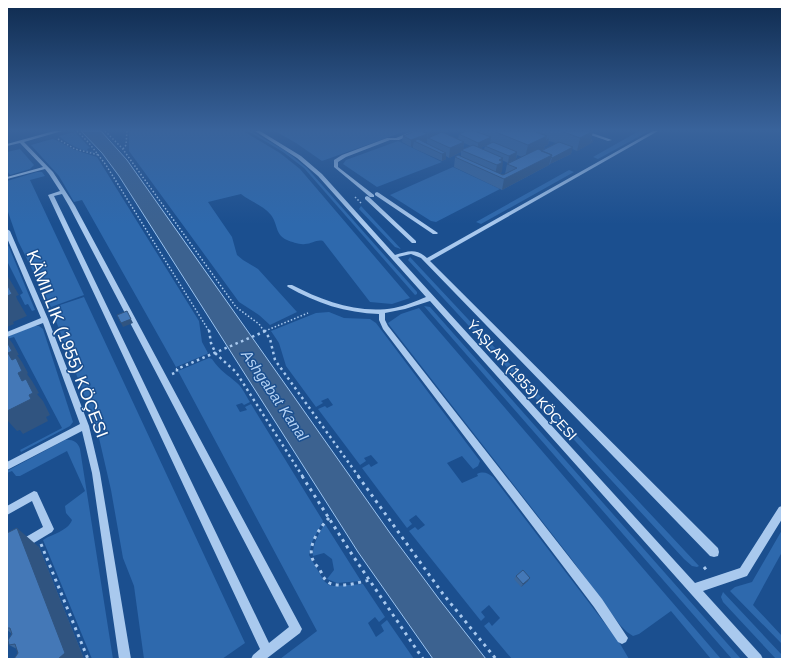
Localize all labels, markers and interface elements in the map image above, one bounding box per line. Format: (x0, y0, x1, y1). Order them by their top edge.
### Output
street label: KÄMILLIK (1955) KÖÇESI (22, 248, 112, 440)
street label: ÝAŞLAR (1953) KÖÇESI (464, 316, 581, 443)
water label: Ashgabat Kanal (238, 346, 312, 444)

